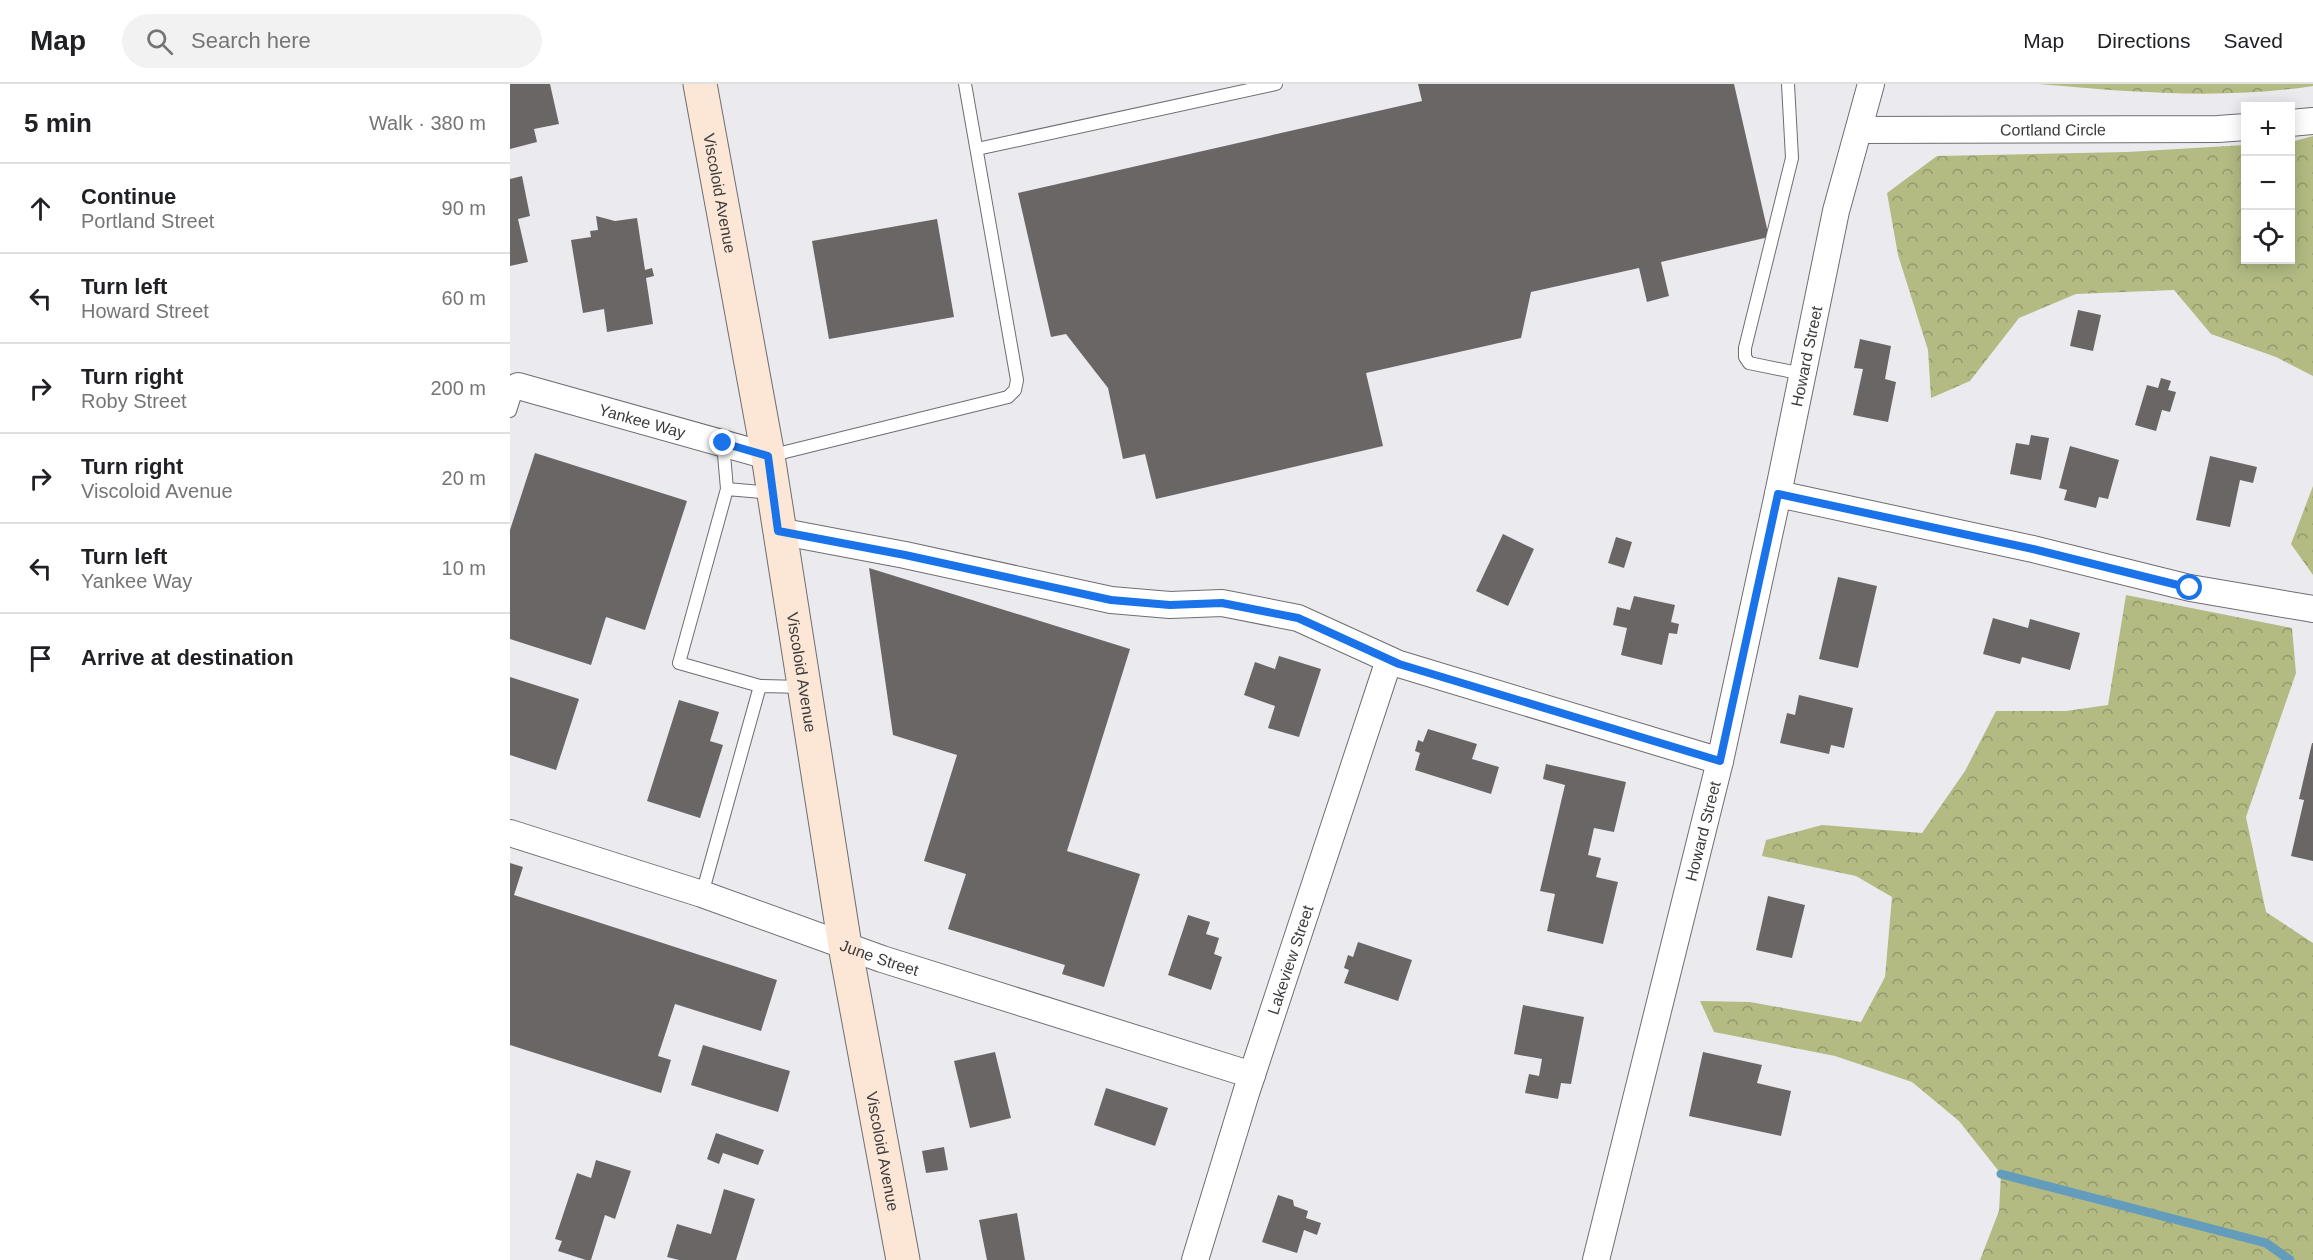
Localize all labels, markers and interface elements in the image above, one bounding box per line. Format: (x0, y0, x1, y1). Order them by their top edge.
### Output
search box (122, 14, 542, 68)
text: Map (30, 25, 86, 56)
icon: search (143, 25, 176, 58)
text: Search here (191, 28, 311, 53)
text: Map (2023, 29, 2064, 52)
text: Directions (2097, 29, 2190, 52)
text: Saved (2223, 29, 2283, 52)
map controls (2241, 102, 2295, 264)
button: + (2241, 102, 2295, 156)
text: 5 min (24, 108, 92, 138)
text: Walk · 380 m (369, 112, 486, 134)
street label: Cortland Circle (2000, 121, 2106, 139)
street label: Viscoloid Avenue (700, 132, 739, 255)
button: − (2241, 156, 2295, 210)
text: Continue (81, 184, 176, 209)
icon: ahead (24, 192, 57, 225)
text: 90 m (442, 197, 486, 219)
text: Portland Street (81, 210, 214, 232)
button: locate (2241, 210, 2295, 264)
text: Turn left (81, 274, 167, 299)
icon: left (24, 282, 57, 315)
text: 60 m (442, 287, 486, 309)
text: Howard Street (81, 300, 209, 322)
street label: Howard Street (1788, 304, 1825, 408)
text: Turn right (81, 364, 183, 389)
icon: right (24, 372, 57, 405)
text: 200 m (430, 377, 486, 399)
text: Roby Street (81, 390, 187, 412)
street label: Yankee Way (597, 401, 687, 441)
route end (709, 429, 735, 455)
text: Turn right (81, 454, 183, 479)
icon: right (24, 462, 57, 495)
text: 20 m (442, 467, 486, 489)
text: Viscoloid Avenue (81, 480, 233, 502)
text: Turn left (81, 544, 167, 569)
icon: left (24, 552, 57, 585)
text: 10 m (442, 557, 486, 579)
text: Yankee Way (81, 570, 192, 592)
route start (2176, 574, 2202, 600)
street label: Viscoloid Avenue (784, 611, 819, 734)
icon: arrive (24, 642, 57, 675)
text: Arrive at destination (81, 645, 294, 670)
street label: Howard Street (1682, 779, 1724, 883)
street label: Lakeview Street (1265, 903, 1317, 1017)
street label: June Street (838, 937, 921, 979)
street label: Viscoloid Avenue (863, 1090, 902, 1213)

